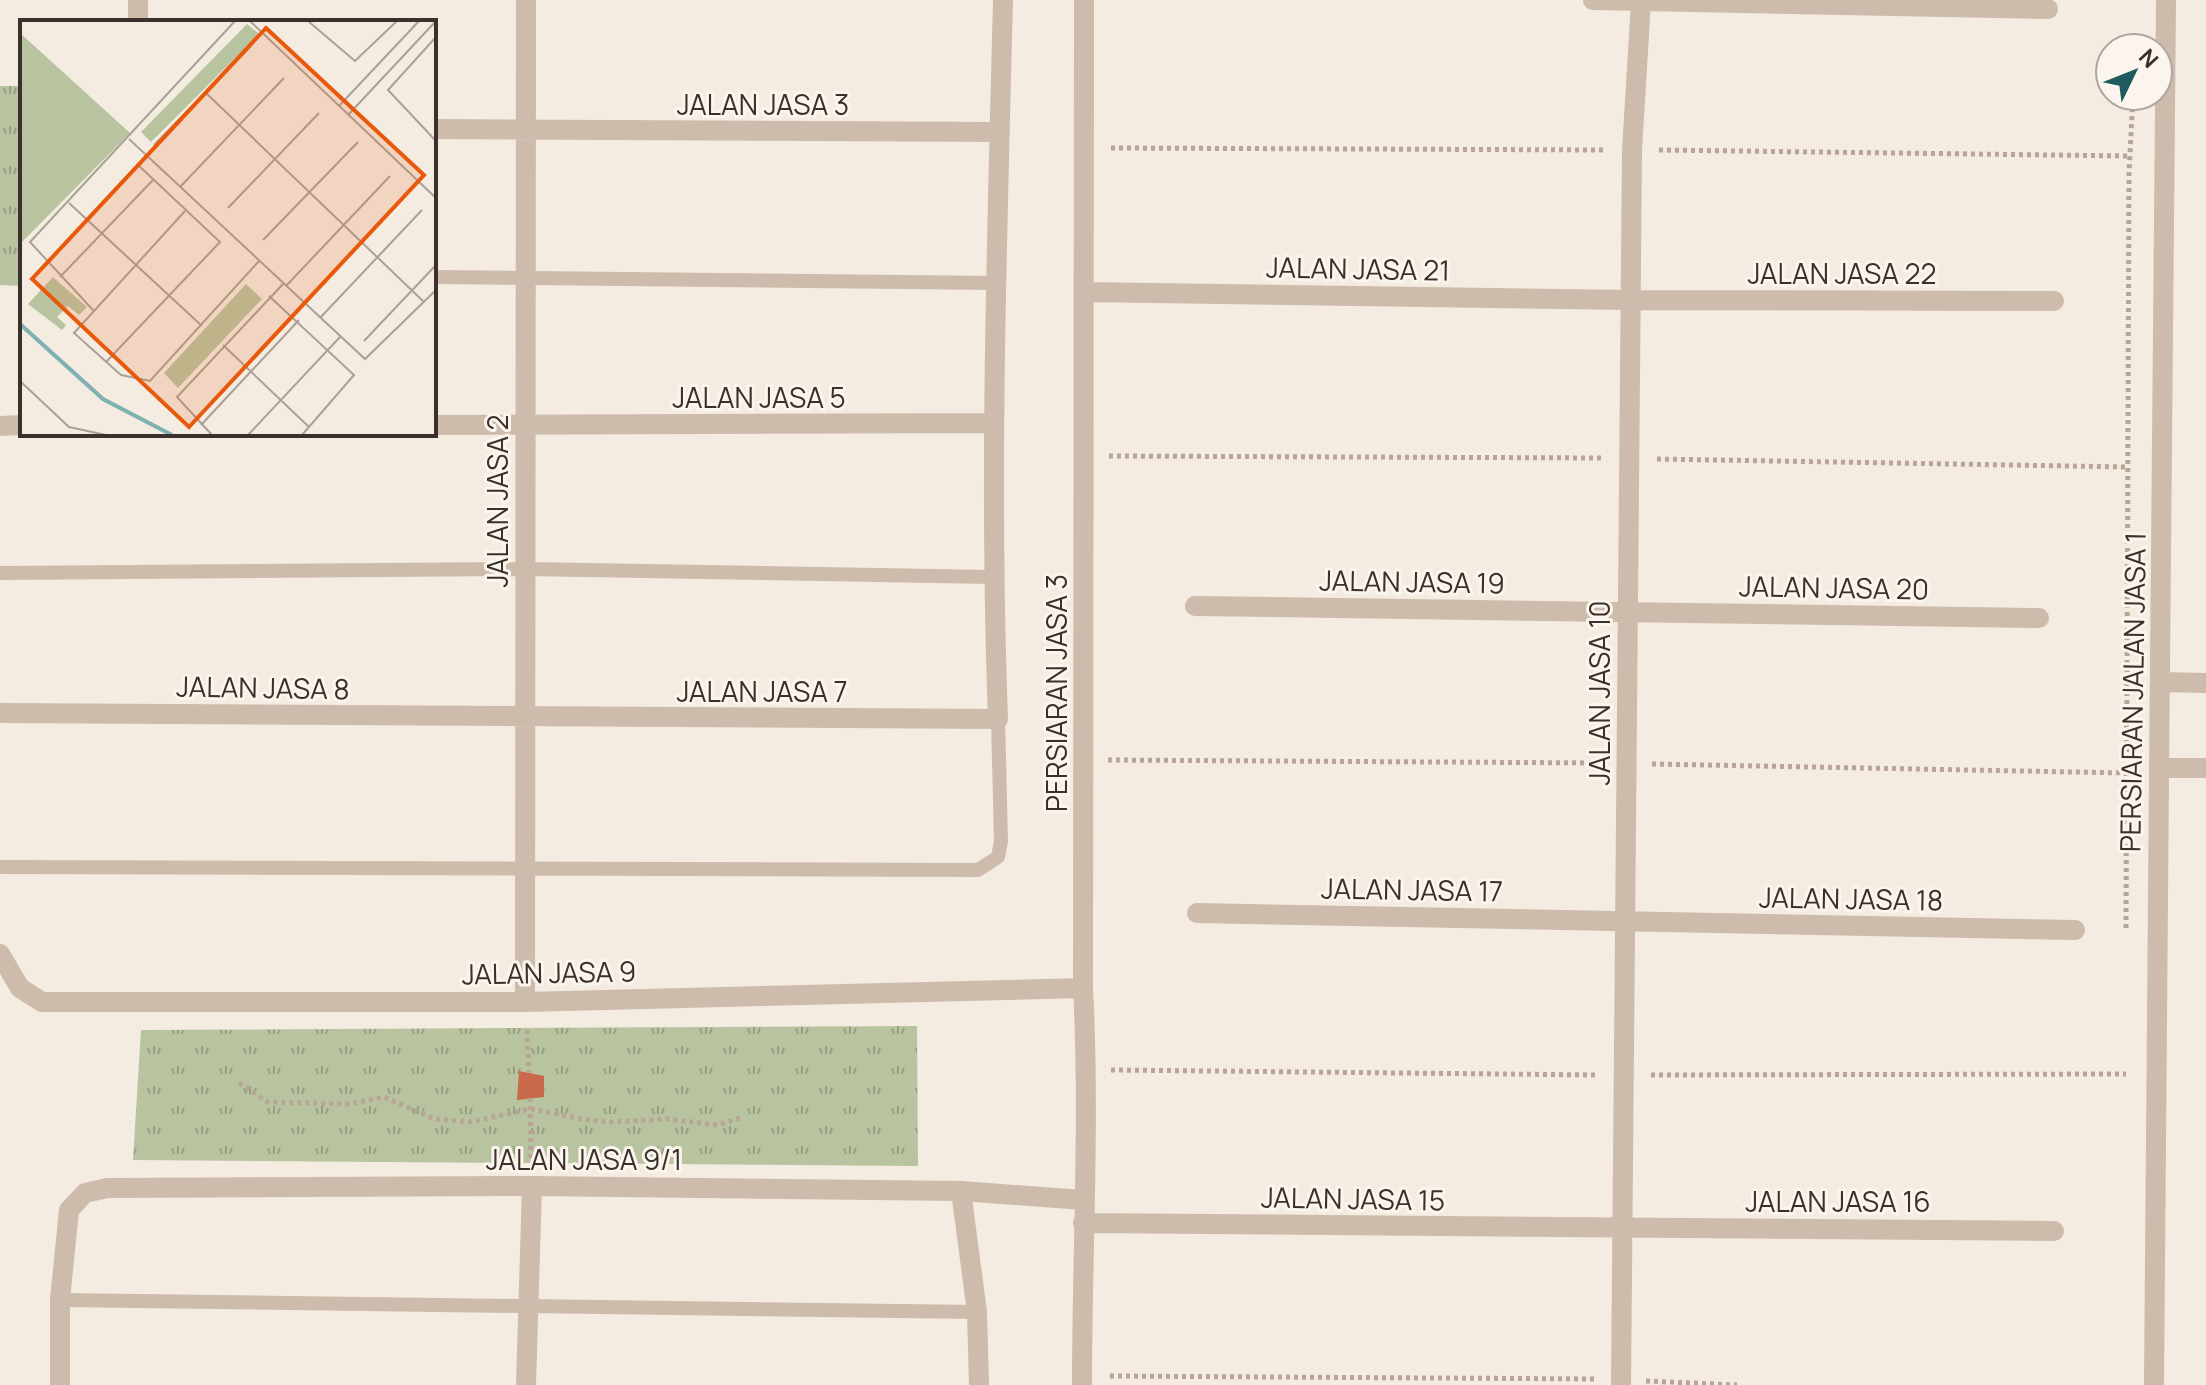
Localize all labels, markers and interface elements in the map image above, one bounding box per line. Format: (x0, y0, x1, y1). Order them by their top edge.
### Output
inset map (20, 20, 436, 436)
north arrow (2094, 32, 2174, 112)
text: N (2132, 42, 2165, 74)
street label: JALAN JASA 3 (677, 85, 849, 123)
street label: JALAN JASA 21 (1266, 247, 1450, 289)
street label: JALAN JASA 22 (1747, 254, 1937, 292)
street label: JALAN JASA 5 (672, 378, 846, 416)
street label: JALAN JASA 2 (478, 414, 516, 588)
street label: PERSIARAN JALAN JASA 1 (2110, 532, 2154, 852)
street label: JALAN JASA 19 (1319, 560, 1505, 602)
street label: JALAN JASA 20 (1739, 566, 1929, 608)
street label: PERSIARAN JASA 3 (1037, 574, 1075, 812)
street label: JALAN JASA 10 (1580, 600, 1618, 786)
street label: JALAN JASA 8 (176, 666, 350, 708)
street label: JALAN JASA 7 (676, 672, 848, 710)
street label: JALAN JASA 17 (1321, 868, 1503, 910)
street label: JALAN JASA 18 (1759, 877, 1943, 919)
street label: JALAN JASA 9 (461, 951, 637, 993)
street label: JALAN JASA 9/1 (486, 1140, 682, 1178)
street label: JALAN JASA 15 (1261, 1177, 1445, 1219)
street label: JALAN JASA 16 (1745, 1182, 1931, 1220)

